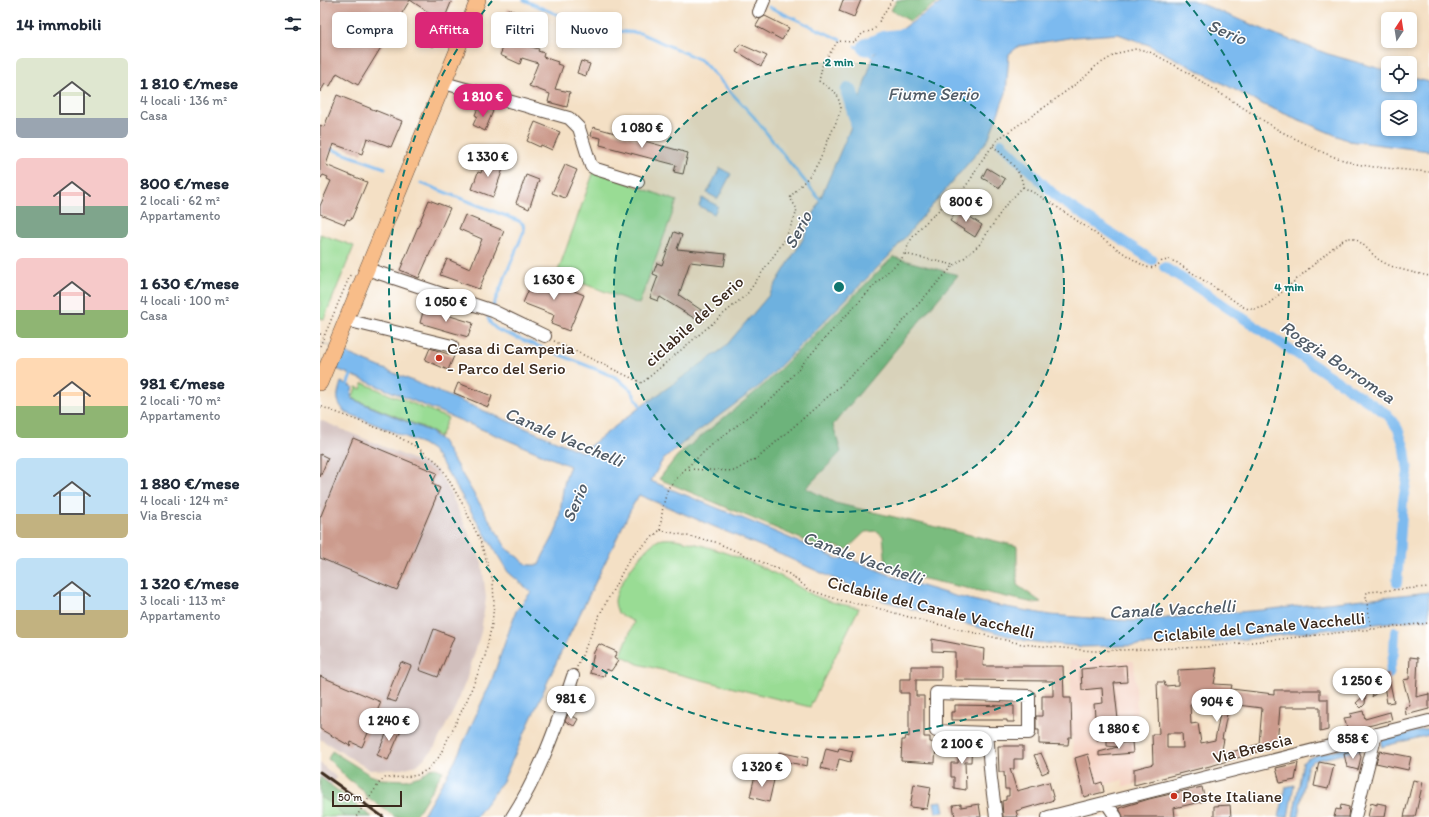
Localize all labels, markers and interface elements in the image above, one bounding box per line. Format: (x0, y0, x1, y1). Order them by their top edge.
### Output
chip: Compra (332, 12, 407, 48)
chip: Affitta (415, 12, 483, 48)
chip: Filtri (491, 12, 548, 48)
chip: Nuovo (556, 12, 622, 48)
north arrow (1381, 12, 1417, 48)
map controls (1381, 12, 1417, 136)
icon: filters (282, 13, 304, 35)
text: 14 immobili (16, 14, 101, 34)
water label: Serio (1204, 14, 1250, 50)
text: 2 min (825, 55, 854, 69)
button: locate (1381, 56, 1417, 92)
text: 1 810 €/mese (140, 73, 238, 93)
icon: home (48, 74, 96, 122)
water label: Fiume Serio (888, 83, 979, 105)
pin: 1 810 € (446, 84, 520, 118)
text: 1 810 € (463, 89, 503, 104)
text: 4 locali · 136 m² (140, 93, 227, 108)
button: layers (1381, 100, 1417, 136)
text: Casa (140, 108, 167, 123)
pin: 1 080 € (605, 115, 679, 149)
text: 1 080 € (621, 120, 663, 135)
pin: 1 330 € (451, 144, 525, 178)
text: 1 330 € (467, 149, 509, 164)
text: 800 €/mese (140, 173, 229, 193)
icon: home (48, 174, 96, 222)
pin: 800 € (938, 189, 994, 223)
text: 2 locali · 62 m² (140, 193, 220, 208)
text: 800 € (949, 194, 983, 209)
water label: Serio (779, 207, 817, 253)
text: Appartamento (140, 208, 220, 223)
pin: 1 630 € (517, 267, 591, 301)
street label: ciclabile del Serio (640, 271, 748, 371)
text: 1 630 € (533, 272, 575, 287)
text: 1 630 €/mese (140, 273, 239, 293)
icon: home (48, 274, 96, 322)
centre of rings (832, 280, 846, 294)
text: 4 min (1274, 280, 1304, 294)
pin: 1 050 € (409, 289, 483, 323)
text: 4 locali · 100 m² (140, 293, 229, 308)
text: 1 050 € (425, 294, 467, 309)
text: Casa (140, 308, 167, 323)
water label: Roggia Borromea (1277, 316, 1400, 409)
place label: Casa di Camperia - Parco del Serio (447, 338, 575, 378)
marker: Casa di Camperia - Parco del Serio (434, 353, 444, 363)
text: 981 €/mese (140, 373, 225, 393)
icon: home (48, 374, 96, 422)
text: 2 locali · 70 m² (140, 393, 221, 408)
water label: Canale Vacchelli (502, 402, 629, 473)
text: Appartamento (140, 408, 220, 423)
text: 1 880 €/mese (140, 473, 240, 493)
icon: home (48, 474, 96, 522)
water label: Serio (557, 480, 593, 526)
text: 4 locali · 124 m² (140, 493, 228, 508)
text: Via Brescia (140, 508, 202, 523)
water label: Canale Vacchelli (800, 526, 928, 591)
street label: Ciclabile del Canale Vacchelli (825, 572, 1037, 642)
text: 1 320 €/mese (140, 573, 239, 593)
icon: home (48, 574, 96, 622)
text: 3 locali · 113 m² (140, 593, 226, 608)
water label: Canale Vacchelli (1108, 595, 1238, 623)
text: Appartamento (140, 608, 220, 623)
street label: Ciclabile del Canale Vacchelli (1152, 608, 1366, 646)
pin: 1 250 € (1325, 668, 1399, 702)
text: 1 250 € (1342, 673, 1382, 688)
pin: 981 € (543, 686, 599, 720)
pin: 904 € (1189, 689, 1245, 723)
text: 981 € (556, 691, 586, 706)
text: 904 € (1201, 694, 1233, 709)
pin: 1 240 € (352, 708, 426, 742)
text: 1 240 € (368, 713, 410, 728)
pin: 1 880 € (1082, 716, 1156, 750)
text: 1 880 € (1098, 721, 1140, 736)
pin: 858 € (1325, 726, 1381, 760)
street label: Via Brescia (1211, 729, 1293, 767)
pin: 2 100 € (925, 731, 999, 765)
text: 858 € (1337, 731, 1369, 746)
text: 2 100 € (941, 736, 983, 751)
pin: 1 320 € (725, 754, 799, 788)
text: 1 320 € (741, 759, 783, 774)
place label: Poste Italiane (1182, 786, 1282, 806)
scale bar (332, 789, 402, 808)
text: 50 m (338, 791, 362, 804)
marker: Poste Italiane (1169, 791, 1179, 801)

